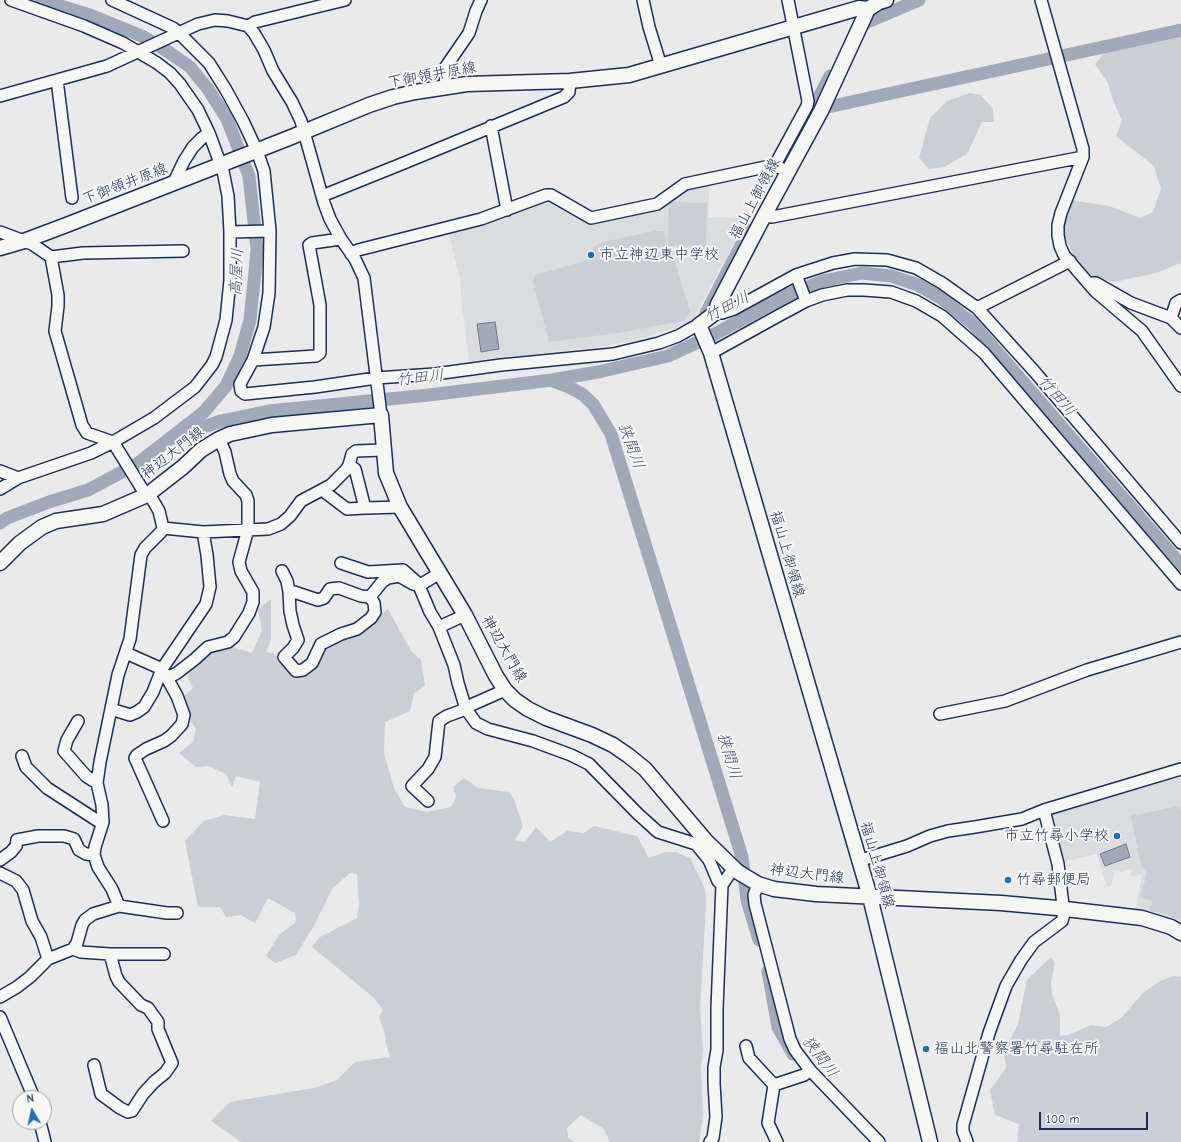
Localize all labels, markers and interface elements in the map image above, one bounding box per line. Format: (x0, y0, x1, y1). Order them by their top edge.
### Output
street label: 下御領井原線 (386, 58, 478, 92)
street label: 福山上御領線 (726, 155, 784, 243)
street label: 下御領井原線 (80, 159, 170, 209)
place label: 市立神辺東中学校 (599, 246, 719, 264)
water label: 高屋川 (226, 248, 248, 296)
marker: 市立神辺東中学校 (586, 250, 596, 260)
water label: 竹田川 (701, 288, 753, 326)
water label: 竹田川 (395, 366, 445, 390)
water label: 竹田川 (1034, 372, 1080, 420)
water label: 狭間川 (614, 420, 648, 472)
street label: 神辺大門線 (138, 423, 208, 483)
street label: 福山上御領線 (766, 508, 808, 600)
street label: 神辺大門線 (477, 612, 531, 686)
water label: 狭間川 (713, 730, 745, 782)
street label: 福山上御領線 (856, 819, 898, 911)
place label: 市立竹尋小学校 (1004, 827, 1109, 845)
marker: 市立竹尋小学校 (1112, 831, 1122, 841)
street label: 神辺大門線 (769, 860, 845, 888)
place label: 竹尋郵便局 (1016, 871, 1091, 889)
marker: 竹尋郵便局 (1003, 875, 1013, 885)
water label: 狭間川 (798, 1032, 842, 1082)
place label: 福山北警察署竹尋駐在所 (934, 1040, 1099, 1058)
marker: 福山北警察署竹尋駐在所 (921, 1044, 931, 1054)
north arrow (12, 1090, 52, 1130)
text: N (26, 1092, 35, 1106)
scale bar (1041, 1104, 1150, 1130)
text: 100 m (1046, 1112, 1079, 1126)

